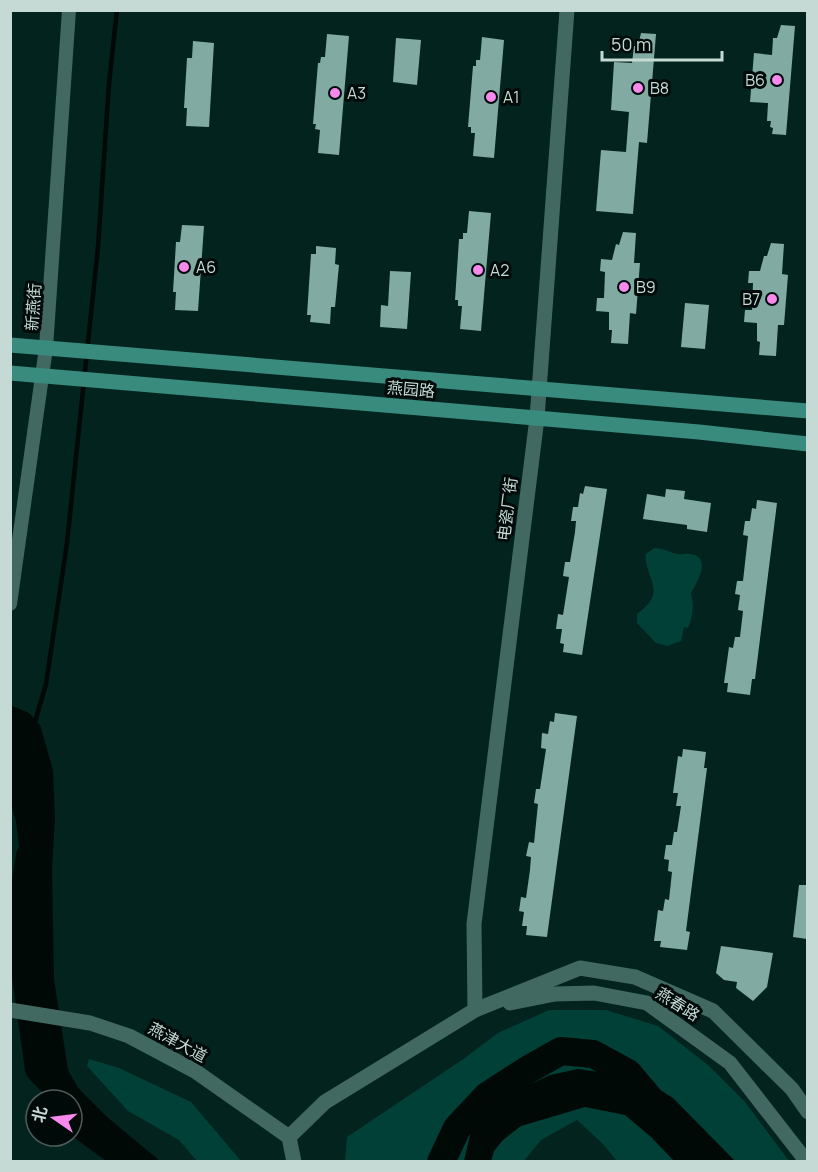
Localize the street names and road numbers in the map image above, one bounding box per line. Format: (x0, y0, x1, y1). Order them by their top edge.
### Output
street label: 新燕街 (20, 282, 46, 332)
street label: 燕园路 (386, 376, 436, 402)
street label: 电瓷厂街 (492, 476, 522, 542)
street label: 燕春路 (652, 982, 704, 1026)
street label: 燕津大道 (145, 1017, 211, 1067)

